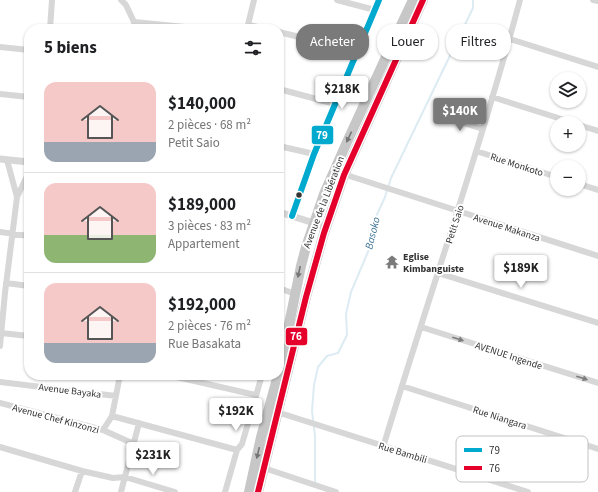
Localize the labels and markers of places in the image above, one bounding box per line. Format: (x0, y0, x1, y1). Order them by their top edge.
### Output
pin: $218K (314, 76, 370, 110)
pin: $140K (432, 98, 488, 132)
unlabelled marker (294, 190, 304, 200)
place label: Eglise Kimbanguiste (403, 250, 464, 276)
temple icon: Eglise Kimbanguiste (384, 254, 400, 270)
pin: $189K (493, 255, 549, 289)
pin: $192K (208, 398, 264, 432)
pin: $231K (125, 442, 181, 476)

